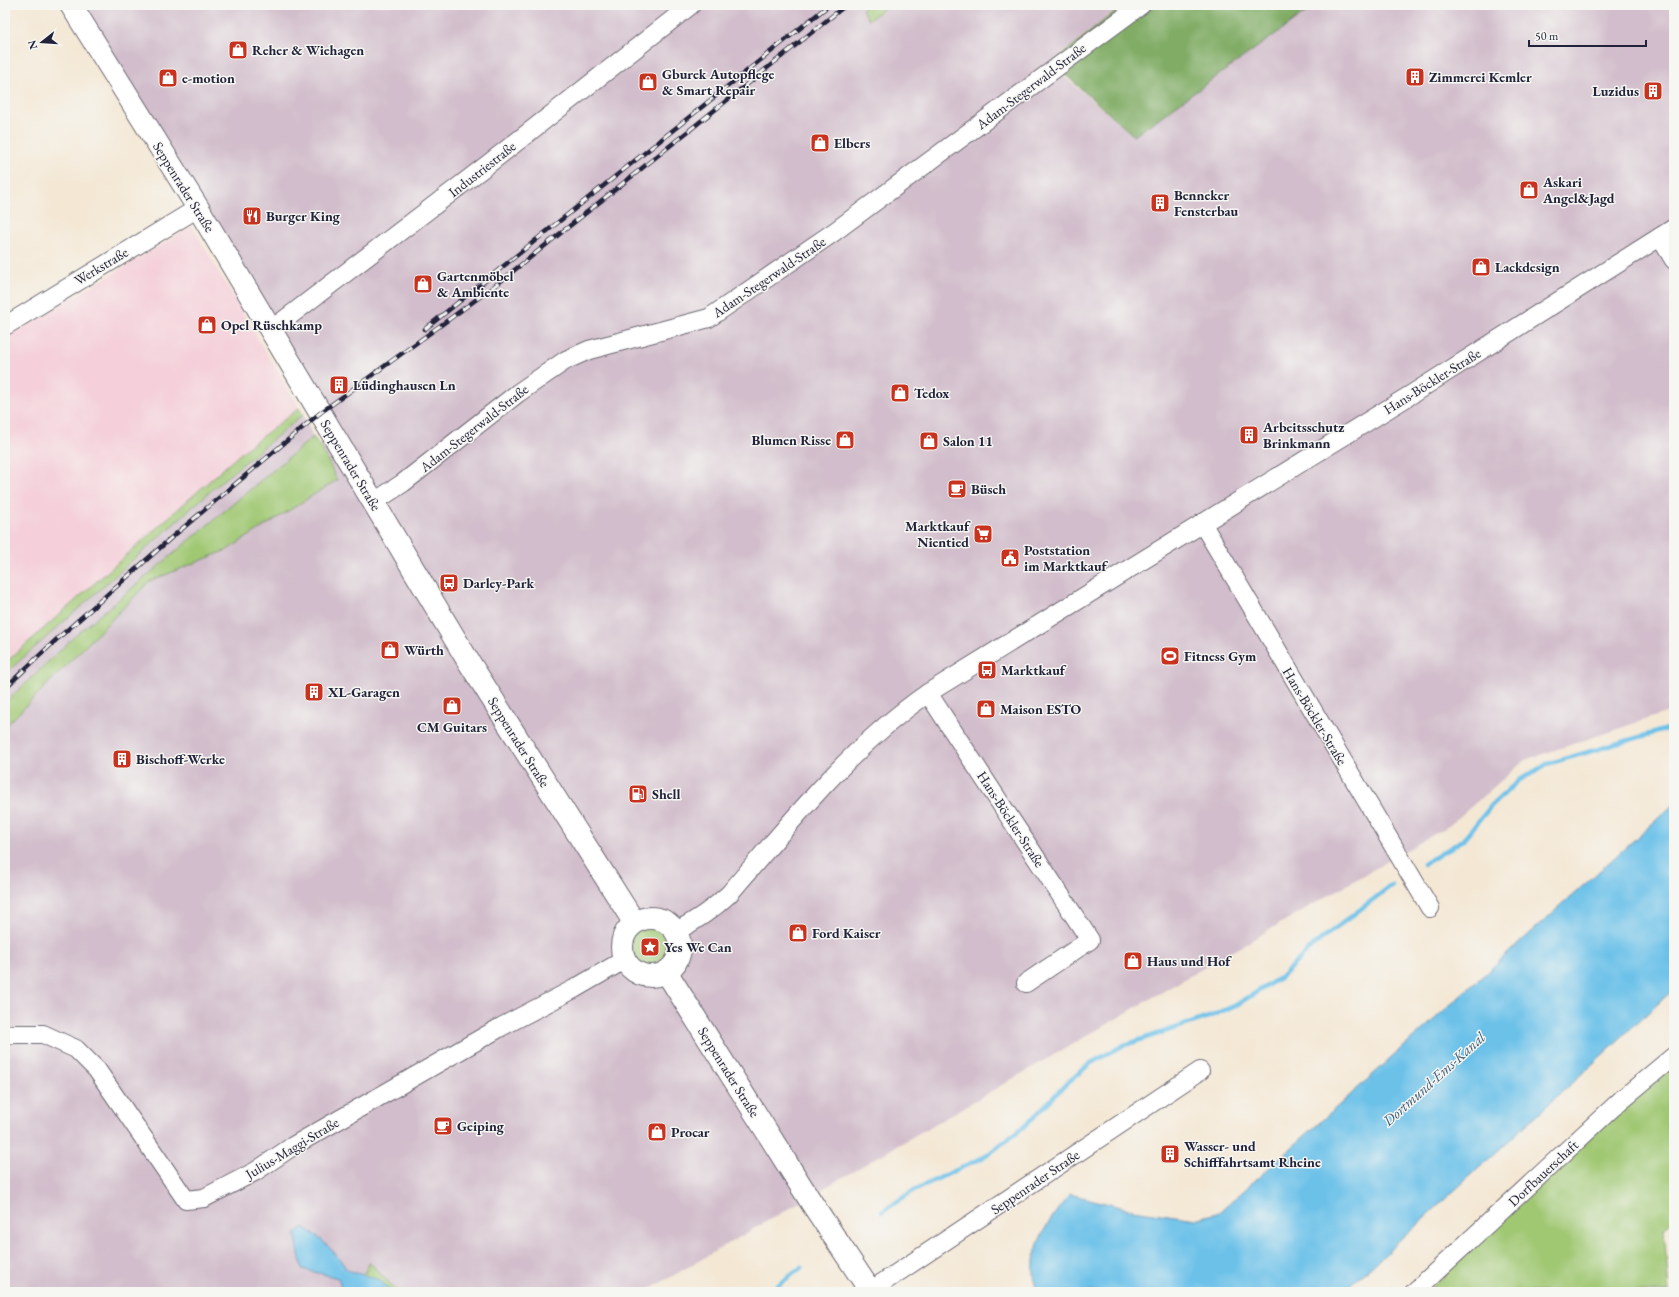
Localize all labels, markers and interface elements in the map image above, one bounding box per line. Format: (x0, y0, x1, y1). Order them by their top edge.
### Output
north arrow (22, 22, 62, 62)
scale bar (1529, 22, 1646, 48)
text: 50 m (1535, 28, 1559, 44)
text: N (24, 39, 40, 51)
shop icon: Reher & Wiehagen (227, 39, 249, 61)
street label: Adam-Stegerwald-Straße (972, 39, 1090, 134)
place label: Reher & Wiehagen (252, 41, 364, 59)
place label: Gburek Autopflege & Smart Repair (662, 65, 775, 99)
building icon: Zimmerei Kemler (1404, 66, 1426, 88)
shop icon: e-motion (157, 67, 179, 89)
place label: Zimmerei Kemler (1429, 68, 1532, 86)
place label: e-motion (182, 69, 235, 87)
shop icon: Gburek Autopflege & Smart Repair (637, 71, 659, 93)
building icon: Luzidus (1642, 80, 1664, 102)
place label: Luzidus (1592, 82, 1639, 100)
shop icon: Elbers (809, 132, 831, 154)
place label: Elbers (834, 134, 870, 152)
street label: Industriestraße (445, 137, 520, 201)
street label: Seppenrader Straße (149, 138, 219, 236)
place label: Askari Angel&Jagd (1542, 173, 1615, 207)
shop icon: Askari Angel&Jagd (1518, 179, 1540, 201)
place label: Benneker Fensterbau (1174, 186, 1239, 220)
building icon: Benneker Fensterbau (1149, 192, 1171, 214)
restaurant icon: Burger King (241, 205, 263, 227)
place label: Burger King (266, 207, 341, 225)
street label: Adam-Stegerwald-Straße (708, 232, 829, 322)
street label: Werkstraße (71, 243, 132, 289)
shop icon: Lackdesign (1470, 256, 1492, 278)
place label: Lackdesign (1495, 258, 1560, 276)
place label: Gartenmöbel & Ambiente (437, 267, 513, 301)
shop icon: Gartenmöbel & Ambiente (412, 273, 434, 295)
shop icon: Opel Rüschkamp (196, 314, 218, 336)
place label: Opel Rüschkamp (221, 316, 322, 334)
street label: Hans-Böckler-Straße (1380, 344, 1484, 418)
building icon: Lüdinghausen Ln (328, 374, 350, 396)
place label: Lüdinghausen Ln (353, 376, 456, 394)
street label: Adam-Stegerwald-Straße (415, 380, 532, 477)
shop icon: Tedox (889, 382, 911, 404)
place label: Tedox (914, 384, 949, 402)
street label: Seppenrader Straße (317, 416, 386, 514)
place label: Arbeitsschutz Brinkmann (1262, 418, 1344, 452)
building icon: Arbeitsschutz Brinkmann (1238, 424, 1260, 446)
shop icon: Blumen Risse (834, 429, 856, 451)
shop icon: Salon 11 (918, 430, 940, 452)
place label: Blumen Risse (752, 431, 831, 449)
place label: Salon 11 (943, 432, 993, 450)
cafe icon: Büsch (946, 478, 968, 500)
place label: Büsch (971, 480, 1006, 498)
place label: Marktkauf Nientied (905, 517, 971, 551)
supermarket icon: Marktkauf Nientied (972, 523, 994, 545)
place label: Poststation im Marktkauf (1024, 541, 1109, 575)
public building icon: Poststation im Marktkauf (999, 547, 1021, 569)
bus stop icon: Darley-Park (438, 572, 460, 594)
place label: Darley-Park (463, 574, 534, 592)
shop icon: Würth (379, 639, 401, 661)
place label: Würth (404, 641, 444, 659)
sports icon: Fitness Gym (1159, 645, 1181, 667)
place label: Fitness Gym (1184, 647, 1257, 665)
bus stop icon: Marktkauf (976, 659, 998, 681)
place label: Marktkauf (1001, 661, 1067, 679)
street label: Hans-Böckler-Straße (1279, 664, 1352, 769)
building icon: XL-Garagen (303, 681, 325, 703)
place label: XL-Garagen (327, 683, 400, 701)
street label: Seppenrader Straße (484, 693, 554, 791)
shop icon: CM Guitars (441, 695, 463, 717)
shop icon: Maison ESTO (975, 698, 997, 720)
place label: Maison ESTO (1000, 700, 1082, 718)
place label: CM Guitars (417, 718, 487, 736)
building icon: Bischoff-Werke (111, 748, 133, 770)
place label: Bischoff-Werke (136, 750, 225, 768)
street label: Hans-Böckler-Straße (973, 768, 1049, 871)
fuel station icon: Shell (627, 783, 649, 805)
place label: Shell (652, 785, 681, 803)
shop icon: Ford Kaiser (787, 922, 809, 944)
place label: Ford Kaiser (812, 924, 881, 942)
place icon: Yes We Can (639, 936, 661, 958)
place label: Yes We Can (664, 938, 732, 956)
shop icon: Haus und Hof (1122, 950, 1144, 972)
place label: Haus und Hof (1147, 952, 1232, 970)
street label: Seppenrader Straße (694, 1023, 764, 1121)
water label: Dortmund-Ems-Kanal (1378, 1027, 1489, 1130)
street label: Julius-Maggi-Straße (241, 1113, 342, 1183)
cafe icon: Geiping (432, 1115, 454, 1137)
place label: Geiping (457, 1117, 505, 1135)
shop icon: Procar (646, 1121, 668, 1143)
place label: Procar (671, 1123, 710, 1141)
street label: Dorfbauerschaft (1504, 1135, 1582, 1210)
place label: Wasser- und Schifffahrtsamt Rheine (1184, 1137, 1321, 1171)
building icon: Wasser- und Schifffahrtsamt Rheine (1159, 1143, 1181, 1165)
street label: Seppenrader Straße (987, 1145, 1083, 1218)

